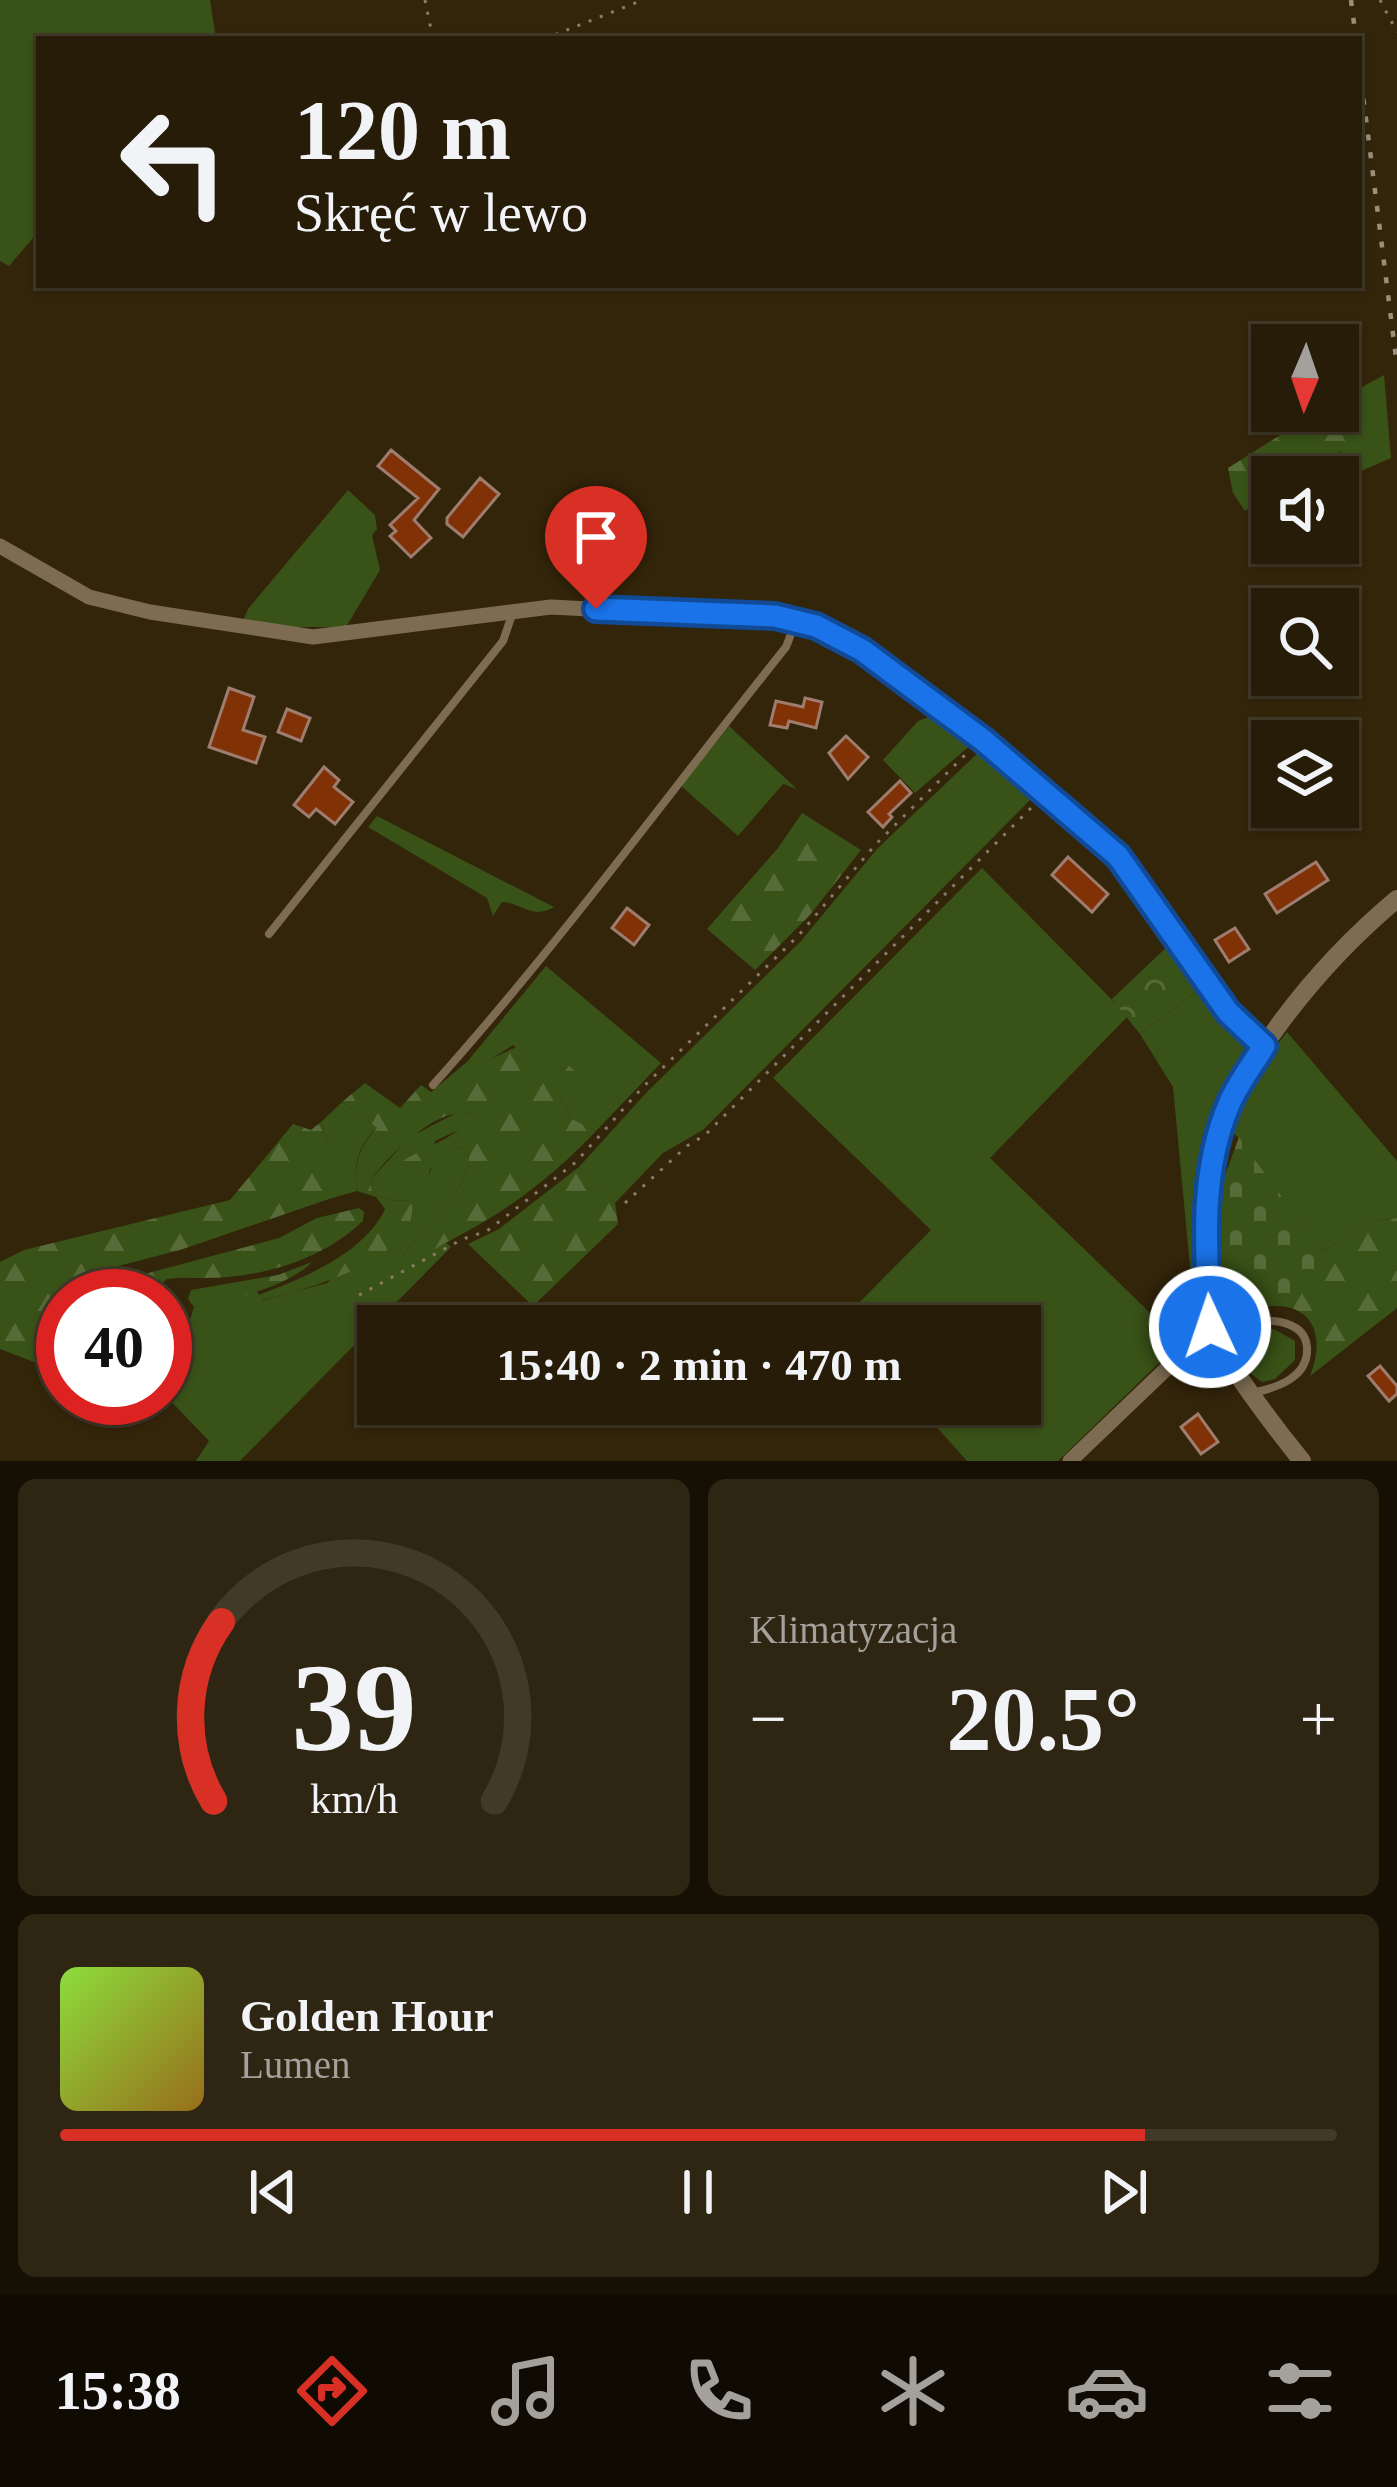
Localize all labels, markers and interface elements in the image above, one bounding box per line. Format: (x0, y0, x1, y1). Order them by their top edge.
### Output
icon: left (96, 84, 252, 240)
text: 120 m (294, 84, 511, 177)
text: Skręć w lewo (294, 183, 588, 243)
north arrow (1251, 324, 1359, 432)
map controls (1251, 324, 1359, 828)
button: sound (1251, 456, 1359, 564)
pin (545, 486, 647, 609)
icon: arrive (563, 504, 629, 570)
button: search (1251, 588, 1359, 696)
button: layers (1251, 720, 1359, 828)
position arrow (1147, 1264, 1273, 1390)
speed limit sign: 40 (36, 1269, 192, 1425)
text: 15:40 · 2 min · 470 m (497, 1340, 902, 1390)
text: Klimatyzacja (750, 1608, 957, 1651)
text: 39 (291, 1639, 416, 1777)
text: 20.5° (947, 1670, 1140, 1769)
text: − (750, 1682, 787, 1755)
text: + (1300, 1682, 1337, 1755)
text: km/h (310, 1774, 398, 1821)
text: Golden Hour (240, 1991, 494, 2041)
text: Lumen (240, 2043, 350, 2086)
icon: previous (240, 2159, 306, 2225)
icon: pause (665, 2159, 731, 2225)
icon: next (1091, 2159, 1157, 2225)
icon: directions (290, 2349, 374, 2433)
icon: music (484, 2349, 568, 2433)
icon: phone (677, 2349, 761, 2433)
icon: climate (871, 2349, 955, 2433)
icon: car (1065, 2349, 1149, 2433)
icon: filters (1258, 2349, 1342, 2433)
text: 15:38 (55, 2361, 181, 2421)

